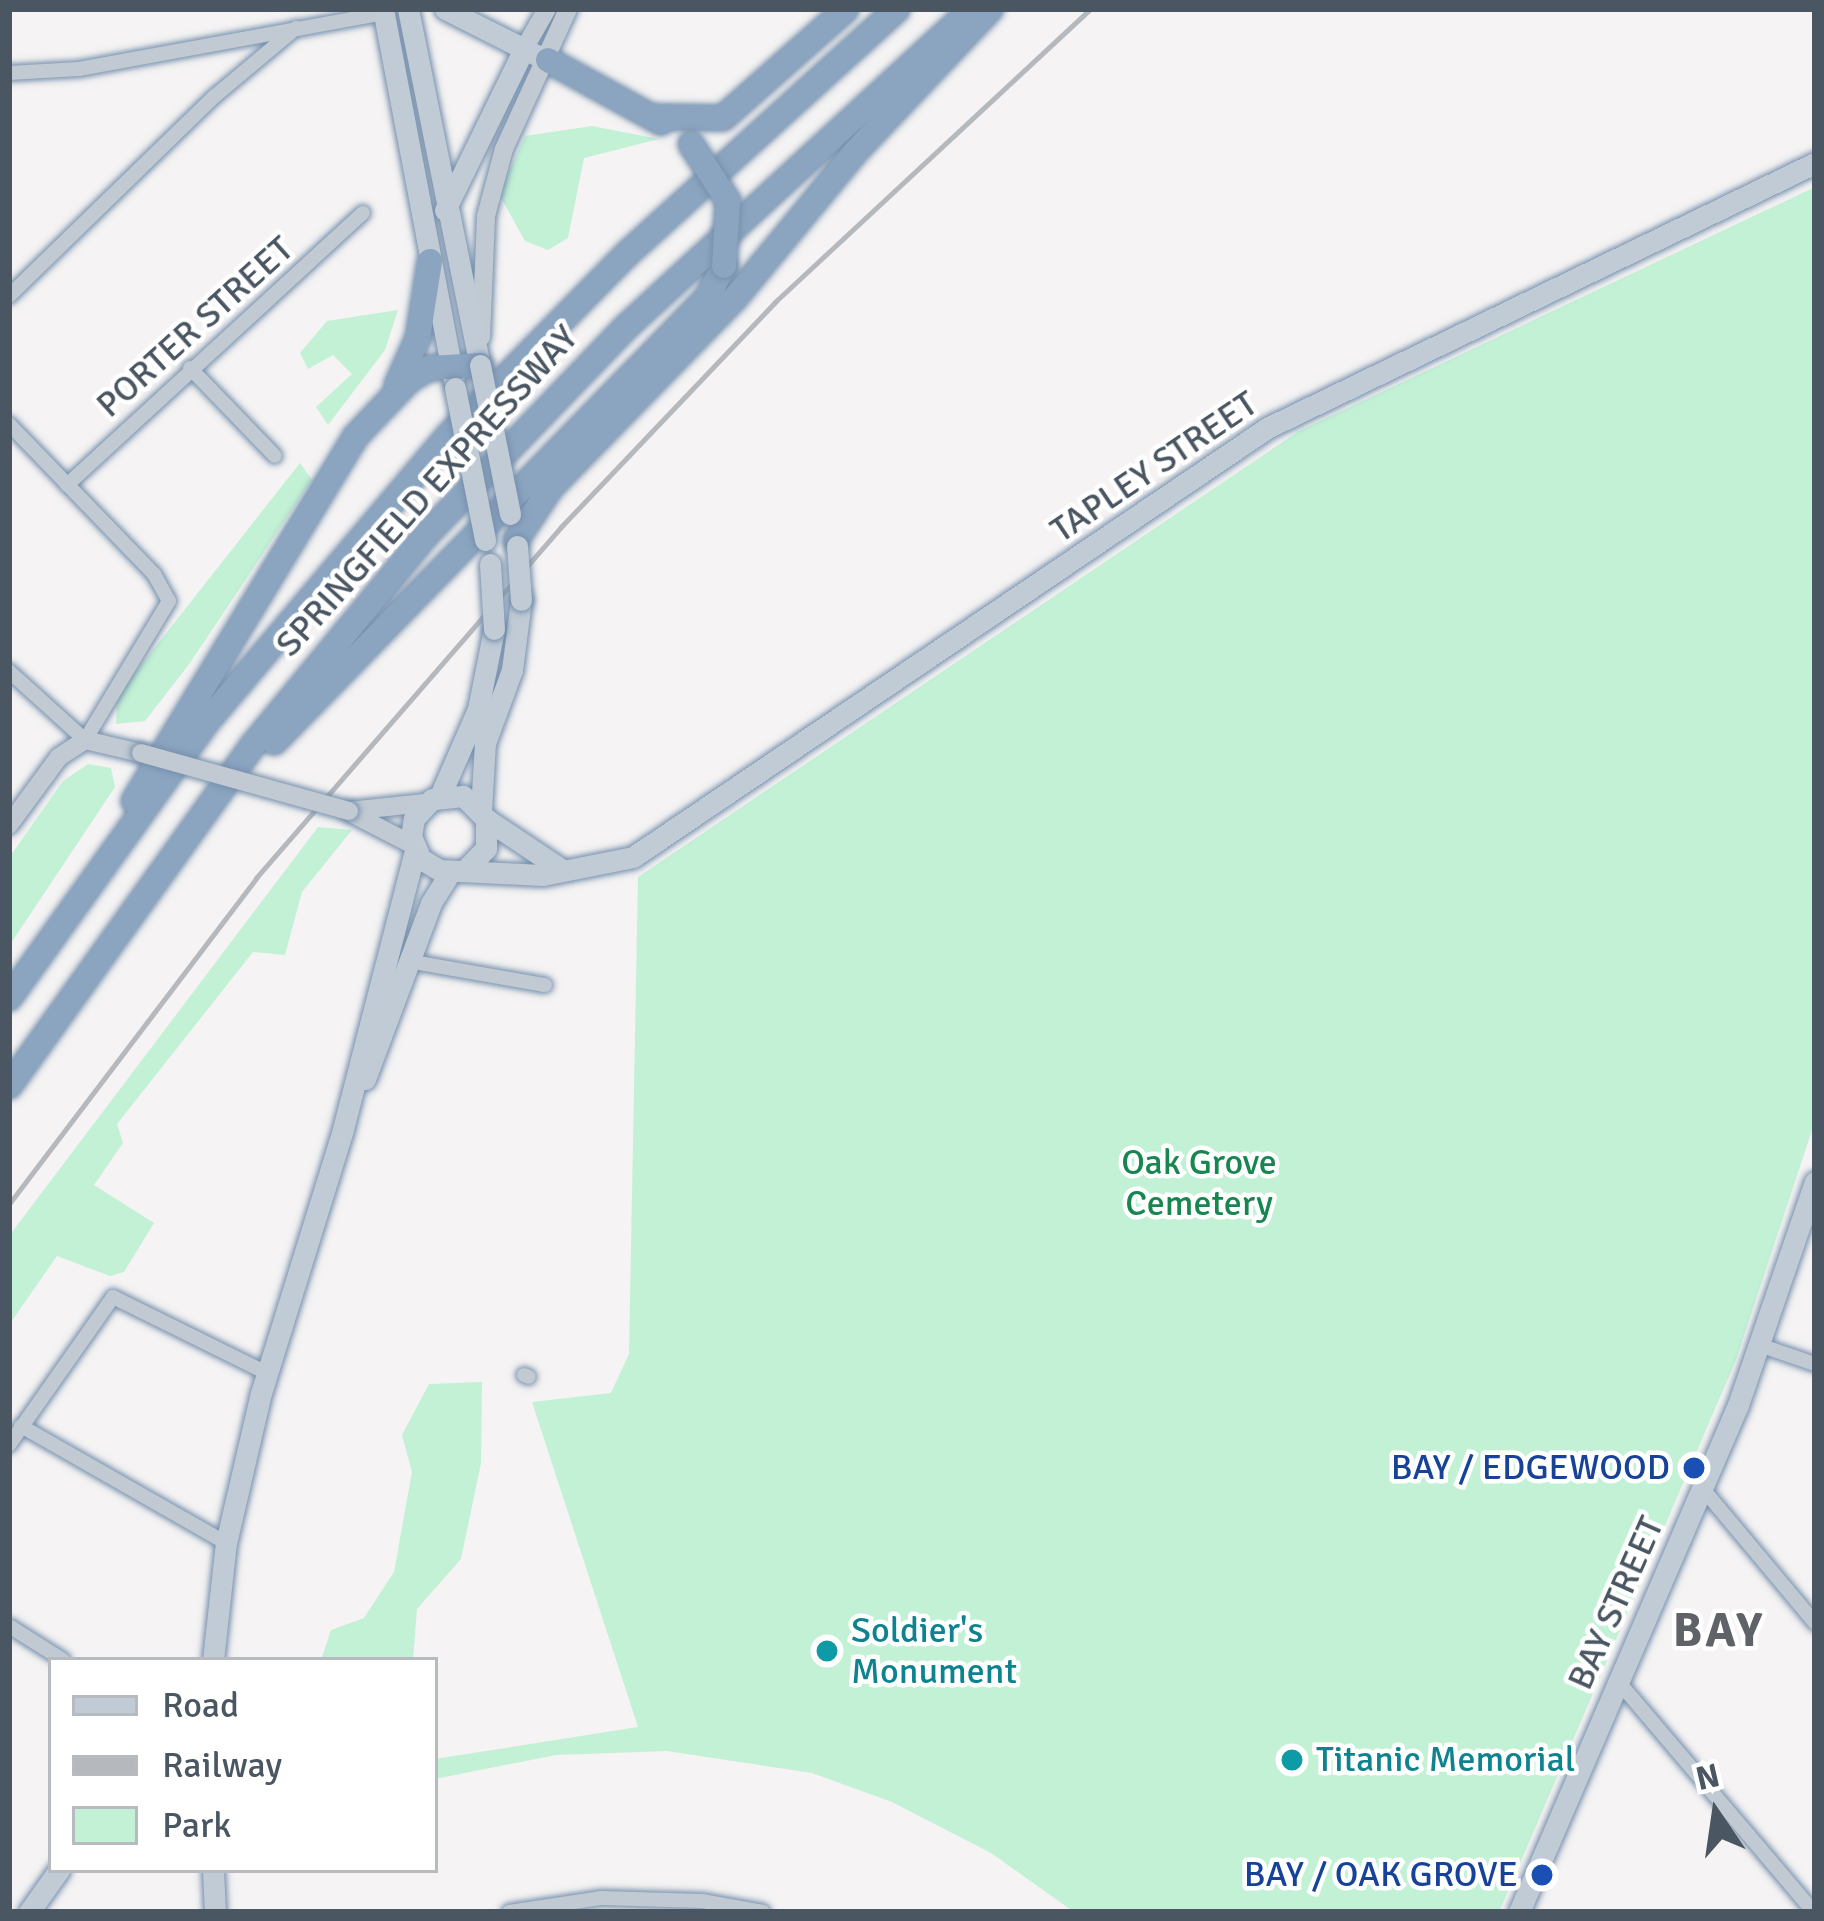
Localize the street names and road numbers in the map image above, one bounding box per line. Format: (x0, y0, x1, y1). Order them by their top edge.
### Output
street label: PORTER STREET (88, 227, 302, 427)
street label: SPRINGFIELD EXPRESSWAY (267, 317, 587, 665)
street label: TAPLEY STREET (1043, 382, 1265, 552)
street label: BAY STREET (1559, 1510, 1673, 1696)

